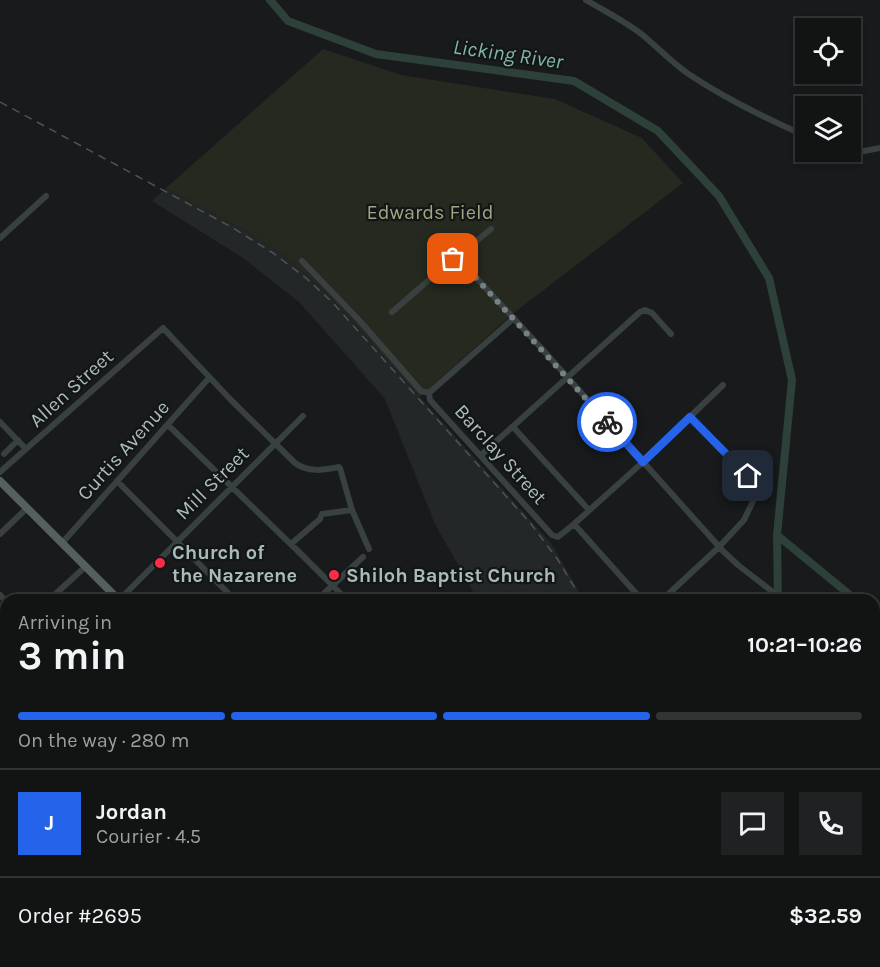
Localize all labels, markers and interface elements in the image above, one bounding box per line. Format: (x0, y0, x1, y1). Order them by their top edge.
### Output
map controls (795, 18, 861, 162)
button: locate (795, 18, 861, 84)
water label: Licking River (451, 34, 565, 74)
button: layers (795, 96, 861, 162)
park label: Edwards Field (366, 201, 494, 224)
pin (427, 233, 478, 284)
icon: bag (436, 242, 469, 275)
street label: Allen Street (25, 344, 118, 432)
courier (577, 392, 637, 452)
street label: Curtis Avenue (73, 396, 174, 505)
street label: Barclay Street (450, 400, 552, 509)
icon: bike (591, 406, 624, 439)
street label: Mill Street (171, 442, 254, 525)
pin (722, 450, 773, 501)
icon: home (731, 459, 764, 492)
place label: Church of the Nazarene (172, 541, 297, 587)
marker: Church of the Nazarene (153, 556, 167, 570)
place label: Shiloh Baptist Church (346, 564, 556, 587)
marker: Shiloh Baptist Church (327, 568, 341, 582)
text: Arriving in (18, 611, 112, 634)
text: 10:21–10:26 (747, 632, 862, 658)
text: 3 min (18, 633, 126, 679)
text: On the way · 280 m (18, 729, 189, 752)
button: chat (721, 792, 784, 855)
button: phone (799, 792, 862, 855)
text: Jordan (96, 799, 167, 825)
text: J (45, 810, 54, 836)
text: Courier · 4.5 (96, 825, 201, 848)
text: Order #2695 (18, 903, 142, 929)
text: $32.59 (789, 903, 862, 929)

